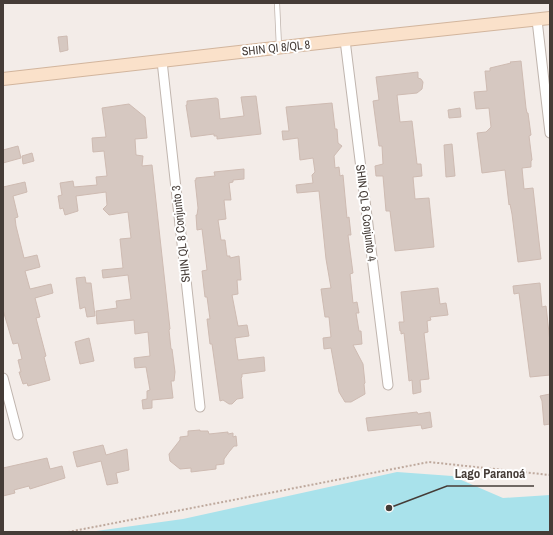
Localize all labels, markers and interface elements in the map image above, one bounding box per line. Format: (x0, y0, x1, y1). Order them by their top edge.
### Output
street label: SHIN QI 8/QL 8 (241, 36, 311, 60)
street label: SHIN QL 8 Conjunto 4 (352, 164, 380, 263)
street label: SHIN QL 8 Conjunto 3 (168, 185, 194, 283)
callout: Lago Paranoá (447, 461, 534, 486)
text: Lago Paranoá (455, 465, 525, 482)

